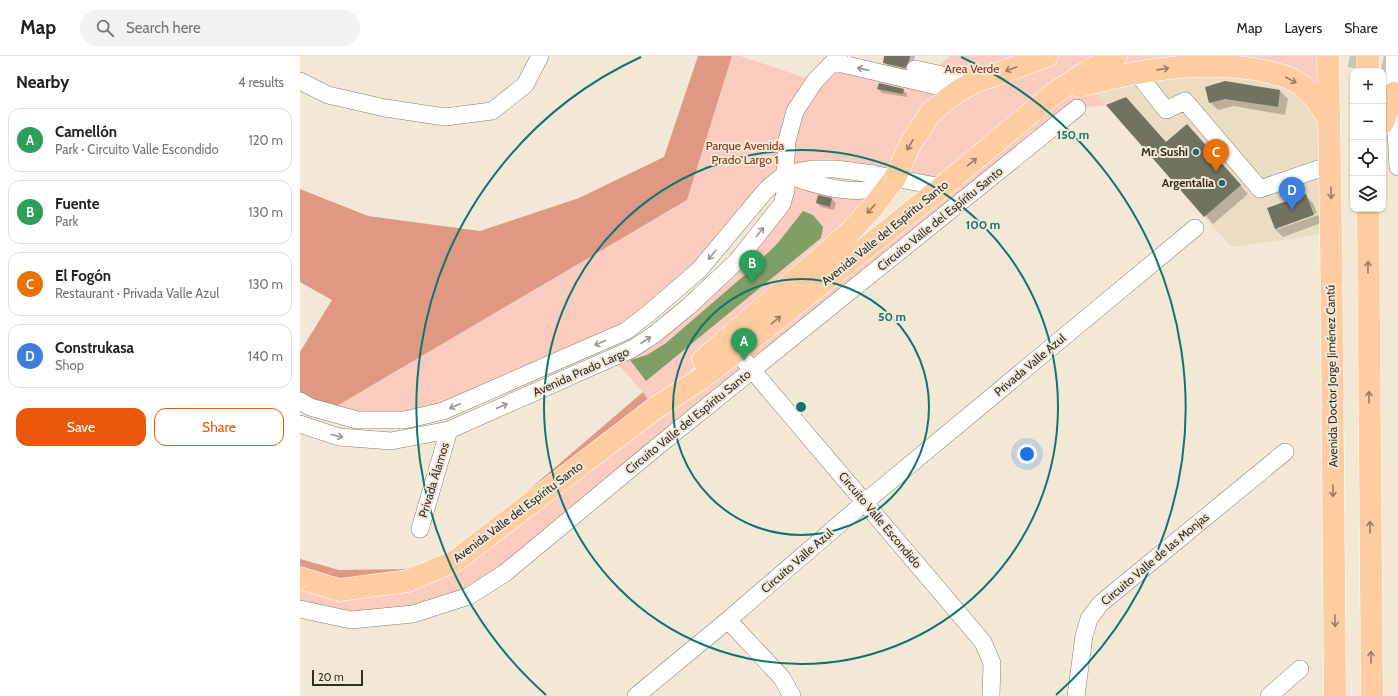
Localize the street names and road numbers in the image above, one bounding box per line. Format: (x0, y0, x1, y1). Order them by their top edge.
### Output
street label: Circuito Valle del Espíritu Santo (874, 163, 1006, 274)
street label: Avenida Valle del Espíritu Santo (818, 177, 951, 288)
street label: Avenida Doctor Jorge Jiménez Cantú (1322, 285, 1341, 467)
street label: Privada Valle Azul (991, 330, 1069, 399)
street label: Avenida Prado Largo (530, 343, 632, 399)
street label: Circuito Valle del Espíritu Santo (622, 366, 754, 477)
street label: Privada Álamos (415, 440, 452, 519)
street label: Avenida Valle del Espíritu Santo (450, 458, 586, 565)
street label: Circuito Valle Escondido (836, 468, 925, 571)
street label: Circuito Valle de las Monjas (1098, 509, 1212, 608)
street label: Circuito Valle Azul (758, 525, 836, 596)

